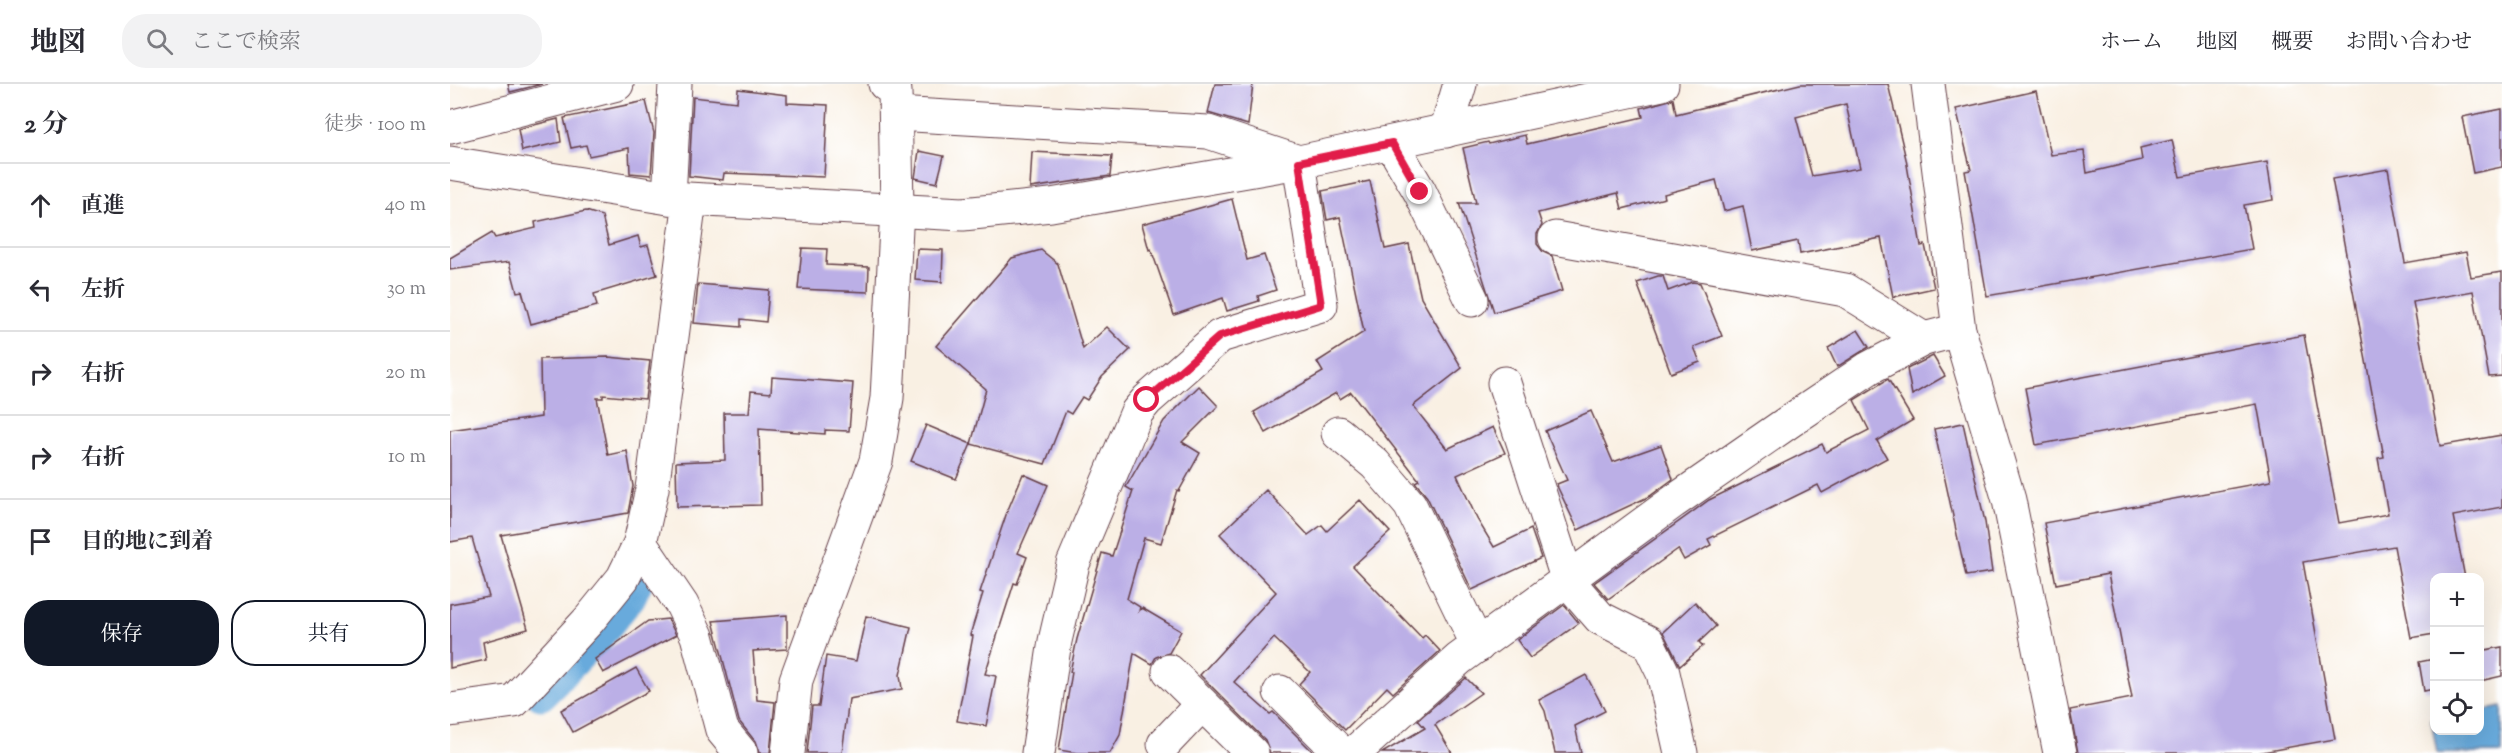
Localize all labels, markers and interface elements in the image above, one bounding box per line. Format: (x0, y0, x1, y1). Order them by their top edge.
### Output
search box (122, 14, 542, 68)
text: 地図 (30, 24, 86, 64)
icon: search (143, 25, 176, 58)
text: ここで検索 (191, 27, 301, 59)
text: ホーム (2100, 28, 2163, 58)
text: 地図 (2196, 28, 2238, 58)
text: 概要 (2271, 28, 2313, 58)
text: お問い合わせ (2346, 28, 2472, 58)
text: 2 分 (24, 107, 68, 144)
text: 徒歩 · 100 m (324, 111, 426, 140)
route end (1406, 178, 1432, 204)
icon: ahead (24, 189, 57, 222)
text: 直進 (81, 191, 125, 223)
text: 40 m (385, 191, 426, 220)
icon: left (24, 273, 57, 306)
text: 左折 (81, 275, 125, 307)
text: 30 m (387, 275, 426, 304)
icon: right (24, 357, 57, 390)
text: 右折 (81, 359, 125, 391)
text: 20 m (385, 359, 426, 388)
route start (1133, 386, 1159, 412)
icon: right (24, 441, 57, 474)
text: 右折 (81, 443, 125, 475)
text: 10 m (388, 443, 426, 472)
icon: arrive (24, 525, 57, 558)
text: 目的地に到着 (81, 527, 213, 559)
map controls (2430, 573, 2484, 735)
button: + (2430, 573, 2484, 627)
button: 保存 (24, 600, 219, 666)
button: 共有 (231, 600, 426, 666)
button: − (2430, 627, 2484, 681)
button: locate (2430, 681, 2484, 735)

